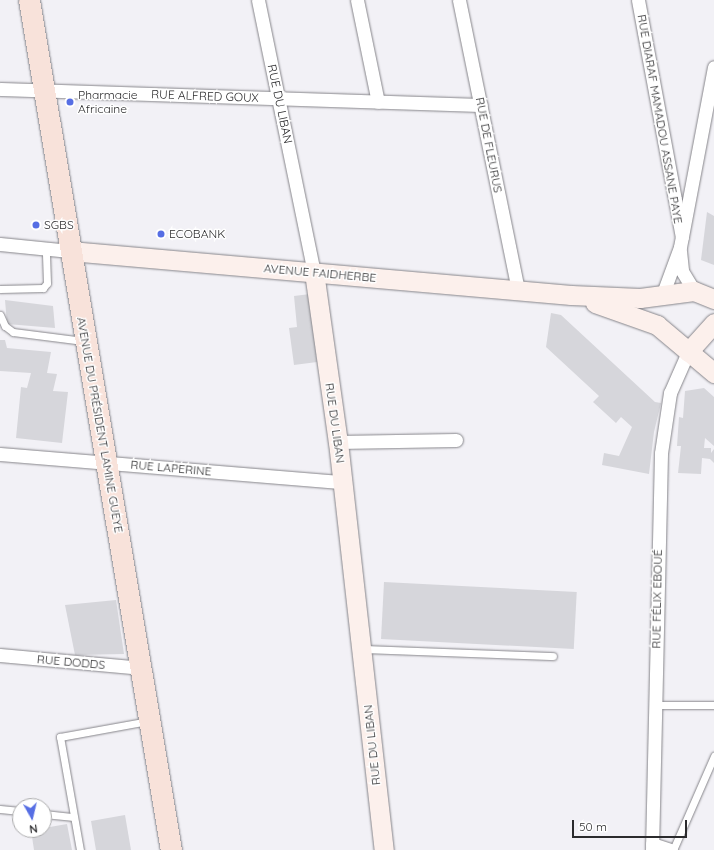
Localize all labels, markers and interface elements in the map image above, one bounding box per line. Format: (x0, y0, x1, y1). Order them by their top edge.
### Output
street label: RUE DIARAF MAMADOU ASSANE PAYE (634, 13, 686, 225)
street label: RUE DU LIBAN (265, 63, 295, 145)
street label: RUE ALFRED GOUX (151, 87, 259, 105)
place label: Pharmacie Africaine (78, 88, 138, 116)
street label: RUE DE FLEURUS (473, 96, 505, 194)
marker: Pharmacie Africaine (65, 97, 75, 107)
place label: SGBS (44, 218, 74, 232)
marker: SGBS (31, 220, 41, 230)
place label: ECOBANK (169, 227, 225, 241)
marker: ECOBANK (156, 229, 166, 239)
street label: AVENUE FAIDHERBE (263, 261, 377, 285)
street label: AVENUE DU PRÉSIDENT LAMINE GUEYE (74, 316, 126, 534)
street label: RUE DU LIBAN (322, 382, 348, 464)
street label: RUE LAPERINE (130, 457, 212, 479)
street label: RUE FÉLIX EBOUÉ (649, 549, 665, 649)
street label: RUE DODDS (36, 652, 106, 672)
street label: RUE DU LIBAN (361, 704, 383, 786)
north arrow (12, 798, 52, 838)
scale bar (574, 812, 689, 838)
text: 50 m (579, 819, 607, 834)
text: N (29, 821, 39, 836)

